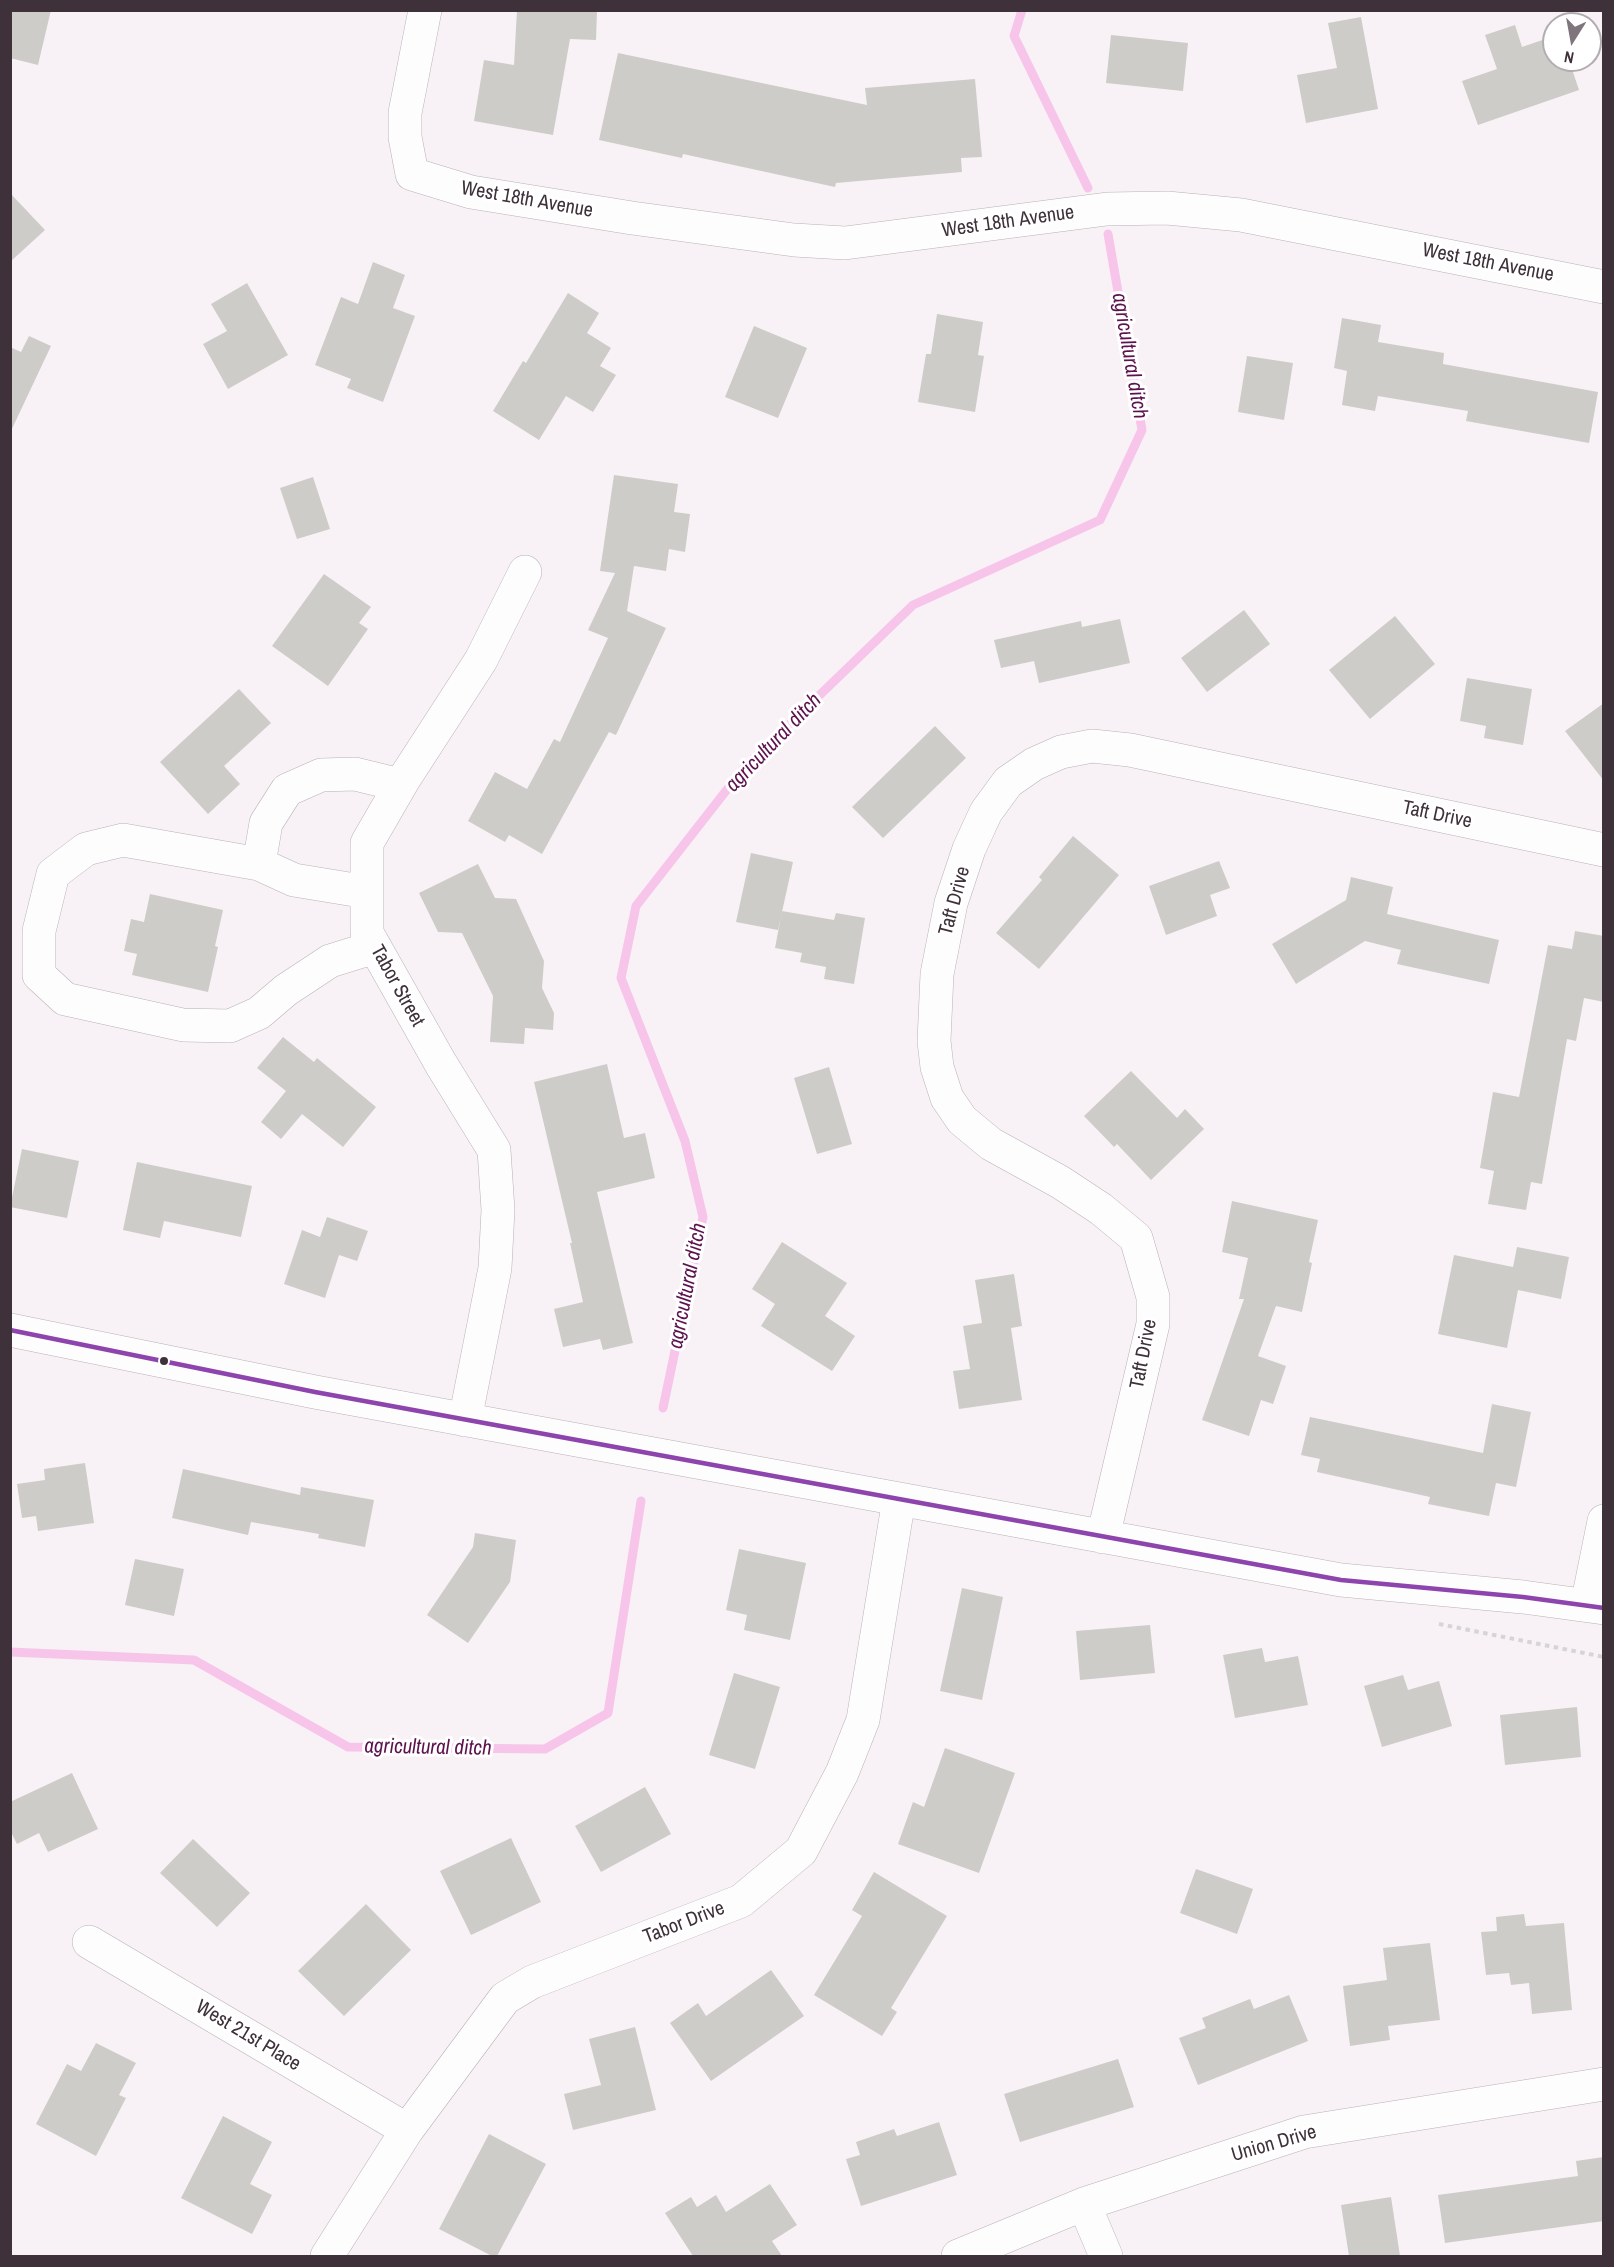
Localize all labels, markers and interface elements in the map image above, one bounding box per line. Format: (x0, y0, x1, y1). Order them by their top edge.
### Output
north arrow (1542, 12, 1602, 72)
text: N (1562, 46, 1576, 69)
street label: West 18th Avenue (459, 177, 595, 223)
street label: West 18th Avenue (940, 201, 1076, 243)
street label: West 18th Avenue (1420, 238, 1556, 288)
water label: agricultural ditch (1106, 291, 1152, 421)
water label: agricultural ditch (721, 688, 827, 798)
street label: Taft Drive (1400, 796, 1474, 834)
street label: Taft Drive (934, 864, 976, 938)
street label: Tabor Street (365, 941, 429, 1031)
water label: agricultural ditch (663, 1221, 713, 1351)
street label: Taft Drive (1125, 1317, 1163, 1391)
unlabelled marker (158, 1355, 170, 1367)
water label: agricultural ditch (364, 1734, 492, 1762)
street label: Tabor Drive (640, 1897, 728, 1949)
street label: West 21st Place (191, 1995, 305, 2077)
street label: Union Drive (1229, 2120, 1319, 2168)

